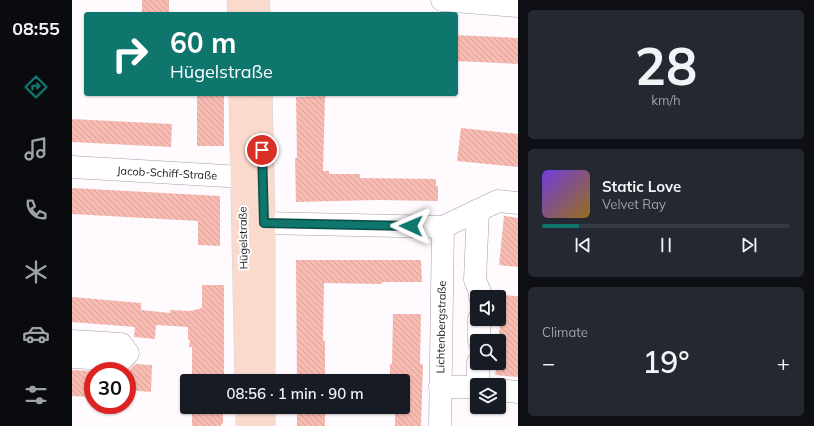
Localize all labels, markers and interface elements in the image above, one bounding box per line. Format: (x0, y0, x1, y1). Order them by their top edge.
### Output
text: 08:55 (12, 17, 60, 40)
text: 60 m (170, 25, 236, 60)
icon: right (104, 28, 156, 80)
text: 28 (635, 33, 697, 98)
text: Hügelstraße (170, 60, 273, 83)
icon: directions (22, 73, 50, 101)
text: km/h (651, 92, 681, 108)
pin (245, 133, 279, 167)
icon: music (22, 135, 50, 163)
icon: arrive (251, 139, 273, 161)
street label: Jacob-Schiff-Straße (117, 163, 217, 183)
text: Static Love (602, 177, 681, 196)
icon: phone (22, 196, 50, 224)
text: Velvet Ray (602, 196, 666, 212)
position arrow (390, 205, 432, 247)
street label: Hügelstraße (235, 206, 251, 270)
icon: previous (572, 234, 594, 256)
icon: pause (655, 234, 677, 256)
icon: next (738, 234, 760, 256)
icon: climate (22, 258, 50, 286)
street label: Lichtenbergstraße (433, 281, 449, 373)
map controls (470, 290, 506, 414)
button: sound (470, 290, 506, 326)
icon: car (22, 320, 50, 348)
text: Climate (542, 324, 588, 340)
button: search (470, 334, 506, 370)
text: 19° (642, 343, 690, 381)
text: − (542, 349, 555, 377)
text: + (777, 349, 790, 377)
speed limit sign: 30 (84, 362, 136, 414)
button: layers (470, 378, 506, 414)
icon: filters (22, 381, 50, 409)
text: 08:56 · 1 min · 90 m (226, 384, 364, 403)

